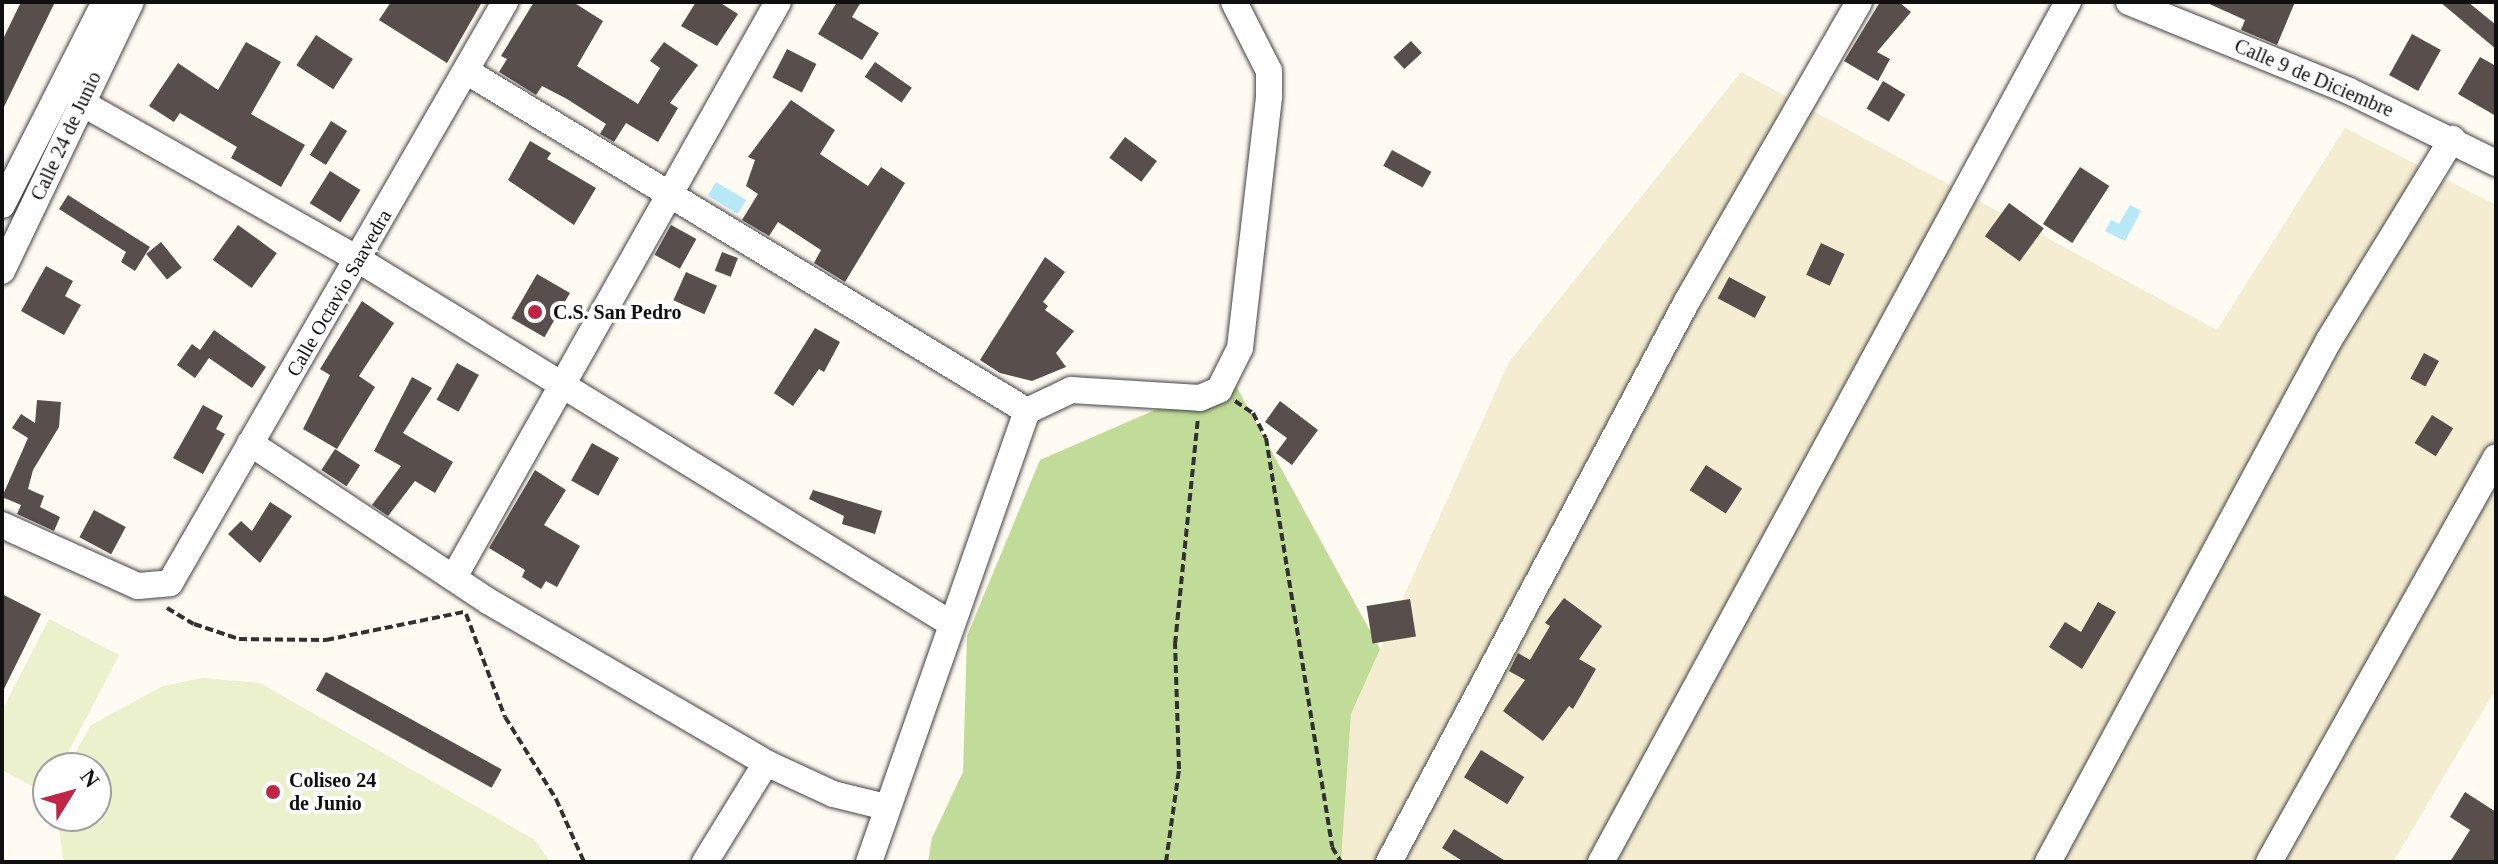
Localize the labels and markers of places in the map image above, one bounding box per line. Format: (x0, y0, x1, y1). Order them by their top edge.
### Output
place label: C.S. San Pedro (553, 300, 682, 324)
marker: C.S. San Pedro (524, 301, 546, 323)
place label: Coliseo 24 de Junio (289, 768, 376, 815)
marker: Coliseo 24 de Junio (264, 783, 282, 801)

